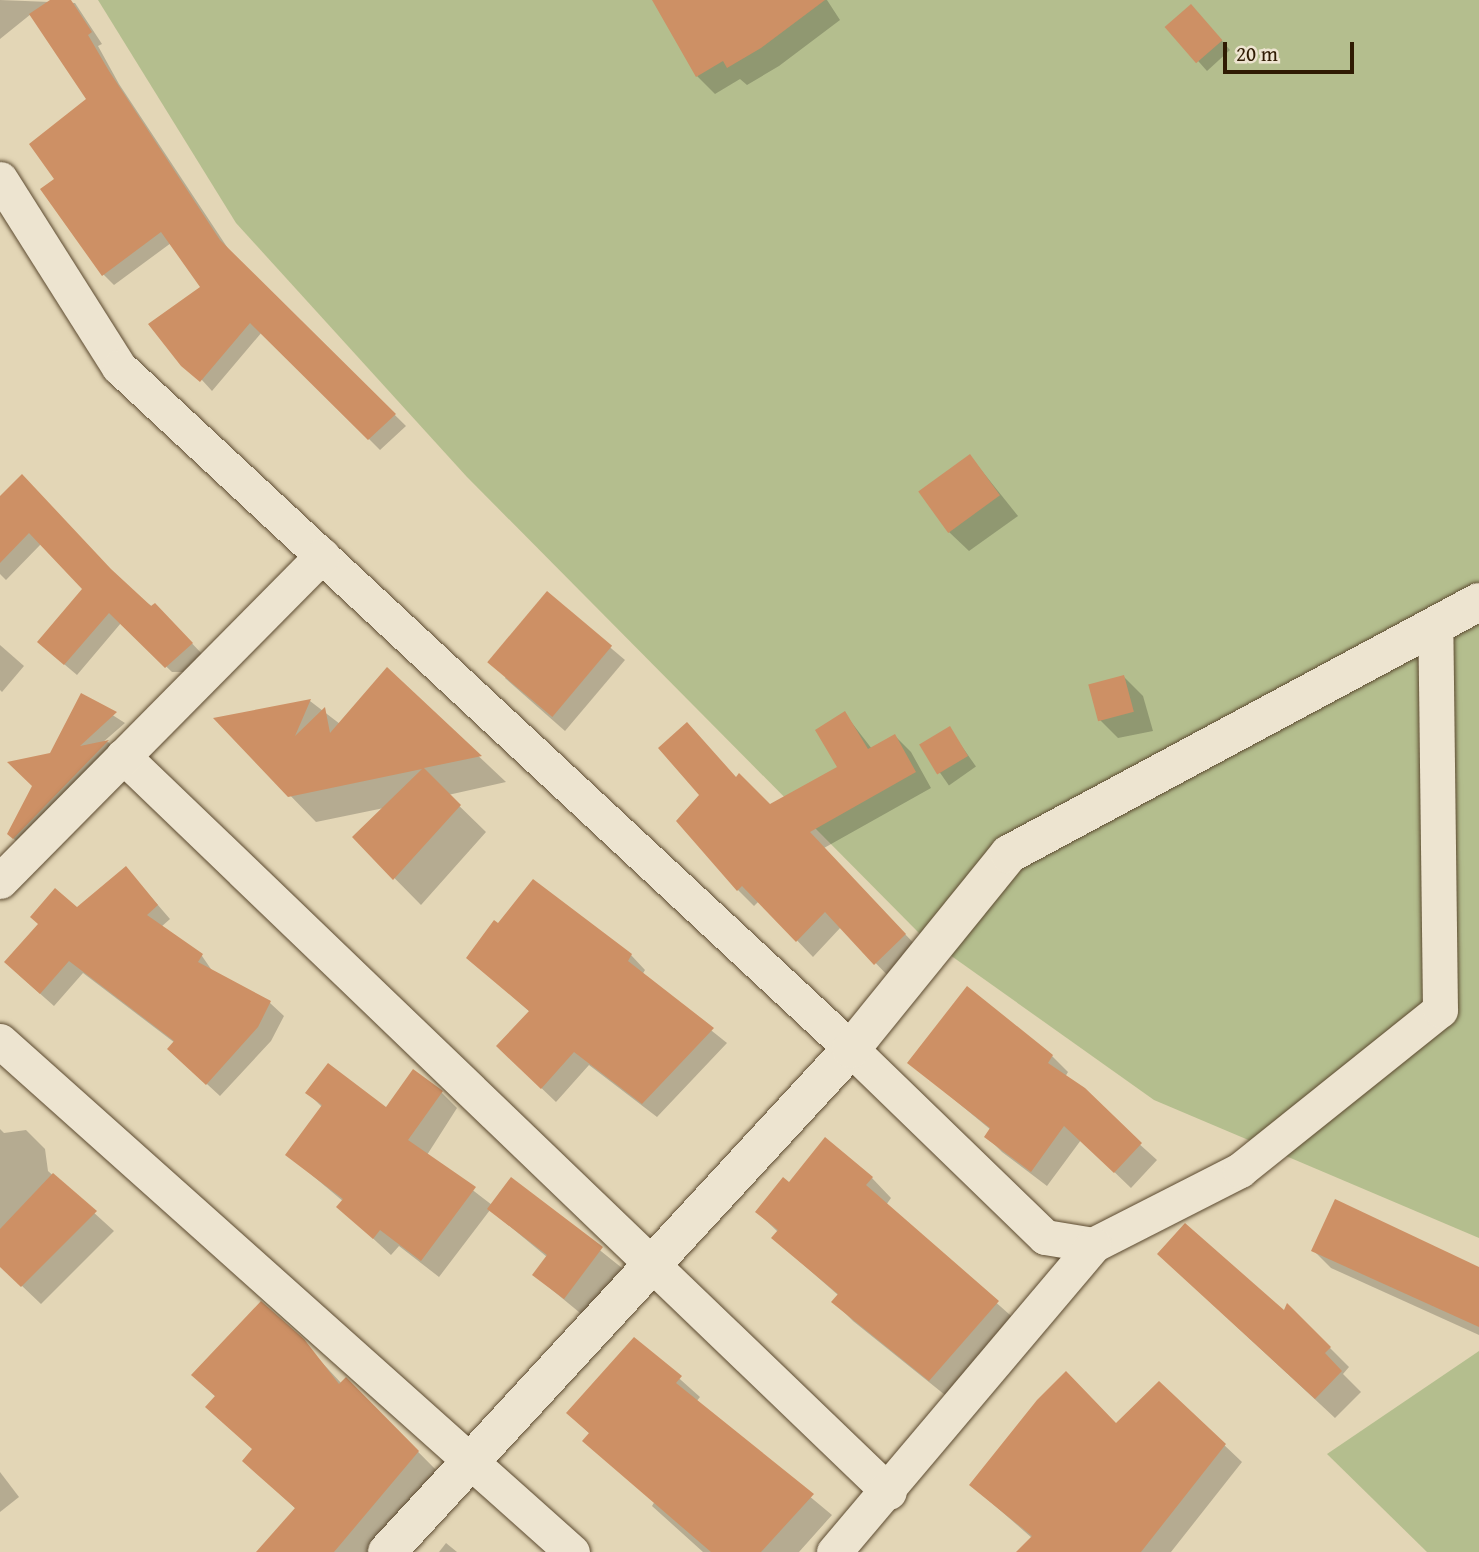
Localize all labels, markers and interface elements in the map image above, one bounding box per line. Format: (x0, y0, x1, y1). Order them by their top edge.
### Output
scale bar (1227, 28, 1358, 72)
text: 20 m (1236, 38, 1278, 69)

